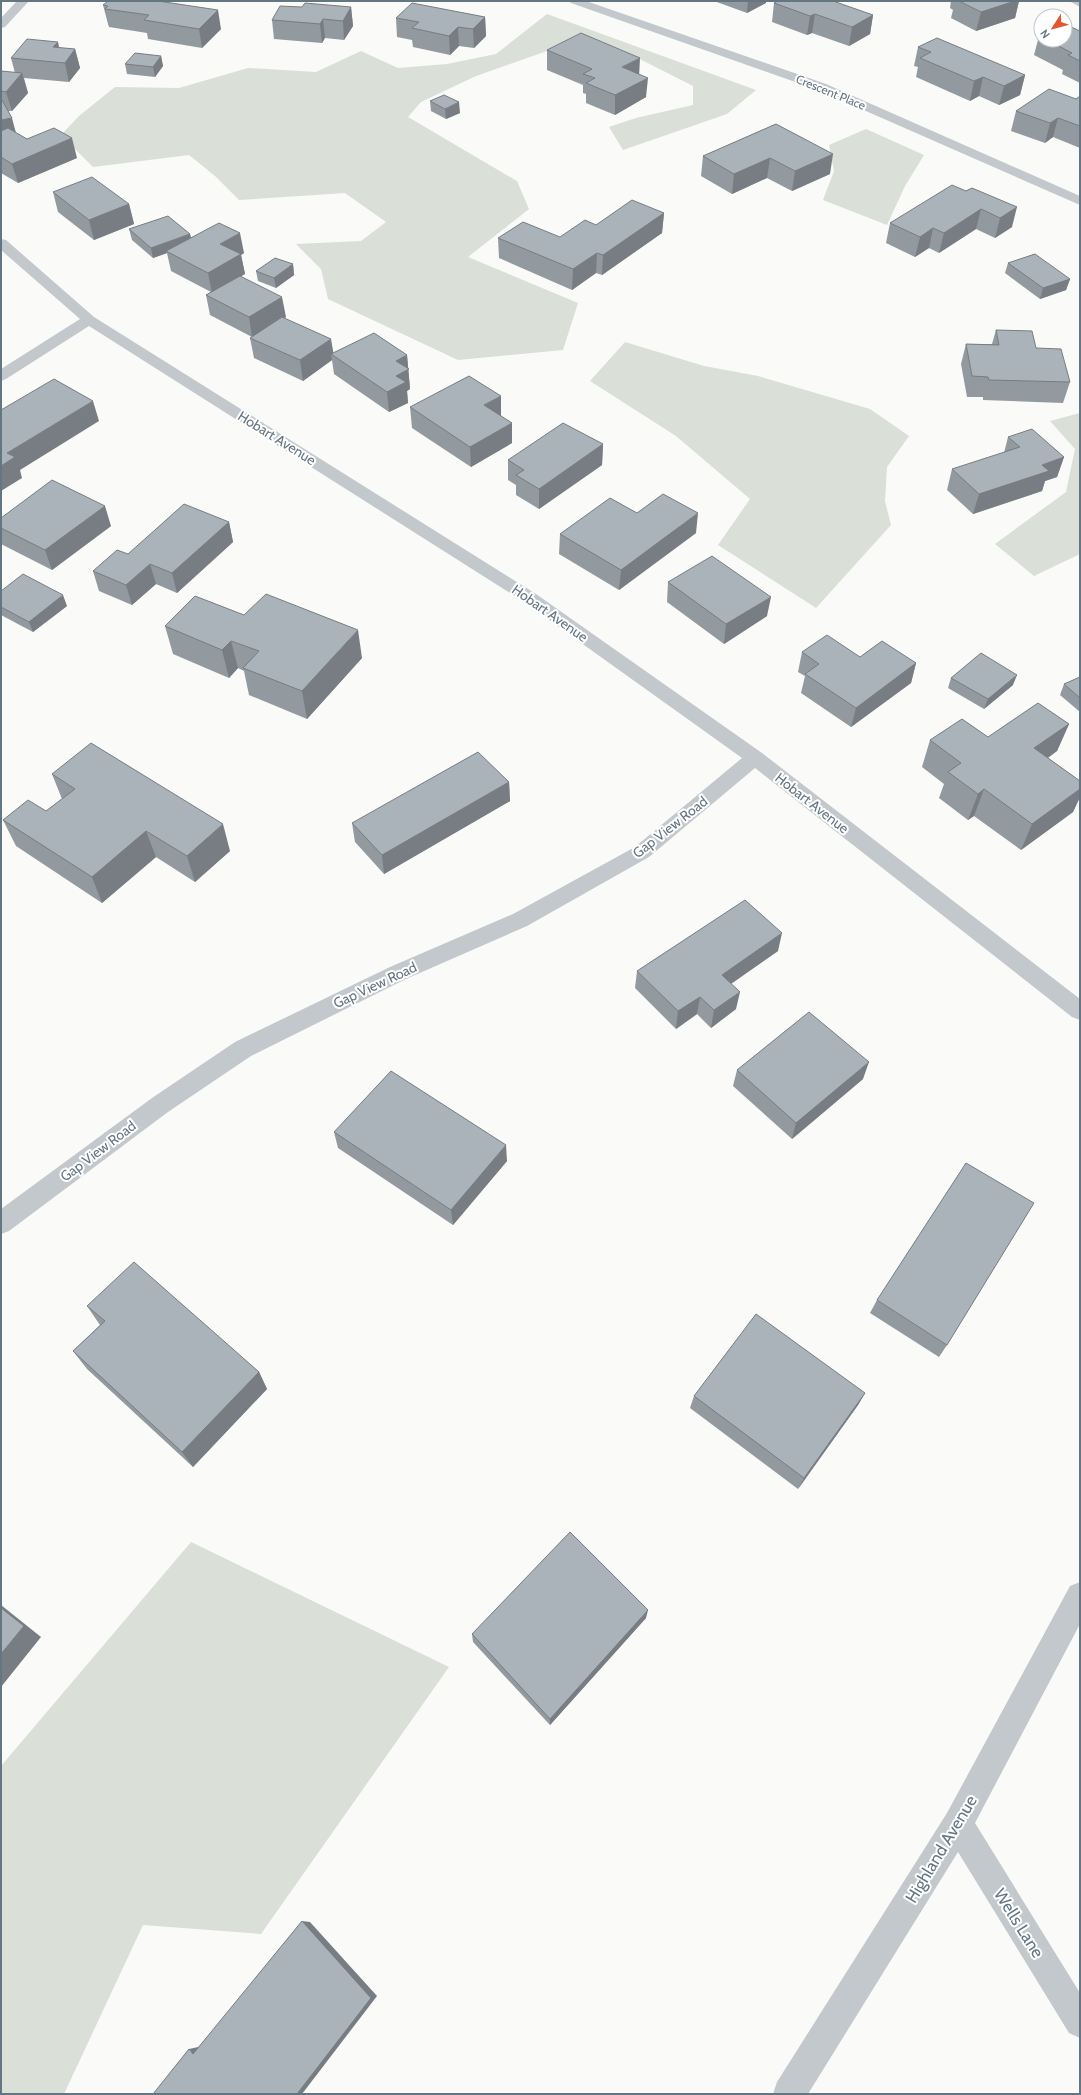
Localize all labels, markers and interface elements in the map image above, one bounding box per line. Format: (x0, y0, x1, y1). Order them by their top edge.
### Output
north arrow (1033, 8, 1073, 48)
text: N (1037, 27, 1053, 41)
street label: Crescent Place (794, 71, 868, 113)
street label: Hobart Avenue (235, 407, 319, 469)
street label: Hobart Avenue (509, 580, 591, 646)
street label: Hobart Avenue (772, 769, 852, 837)
street label: Gap View Road (629, 792, 711, 862)
street label: Gap View Road (330, 958, 420, 1012)
street label: Gap View Road (57, 1117, 139, 1185)
street label: Highland Avenue (901, 1791, 981, 1906)
street label: Wells Lane (990, 1885, 1048, 1962)

